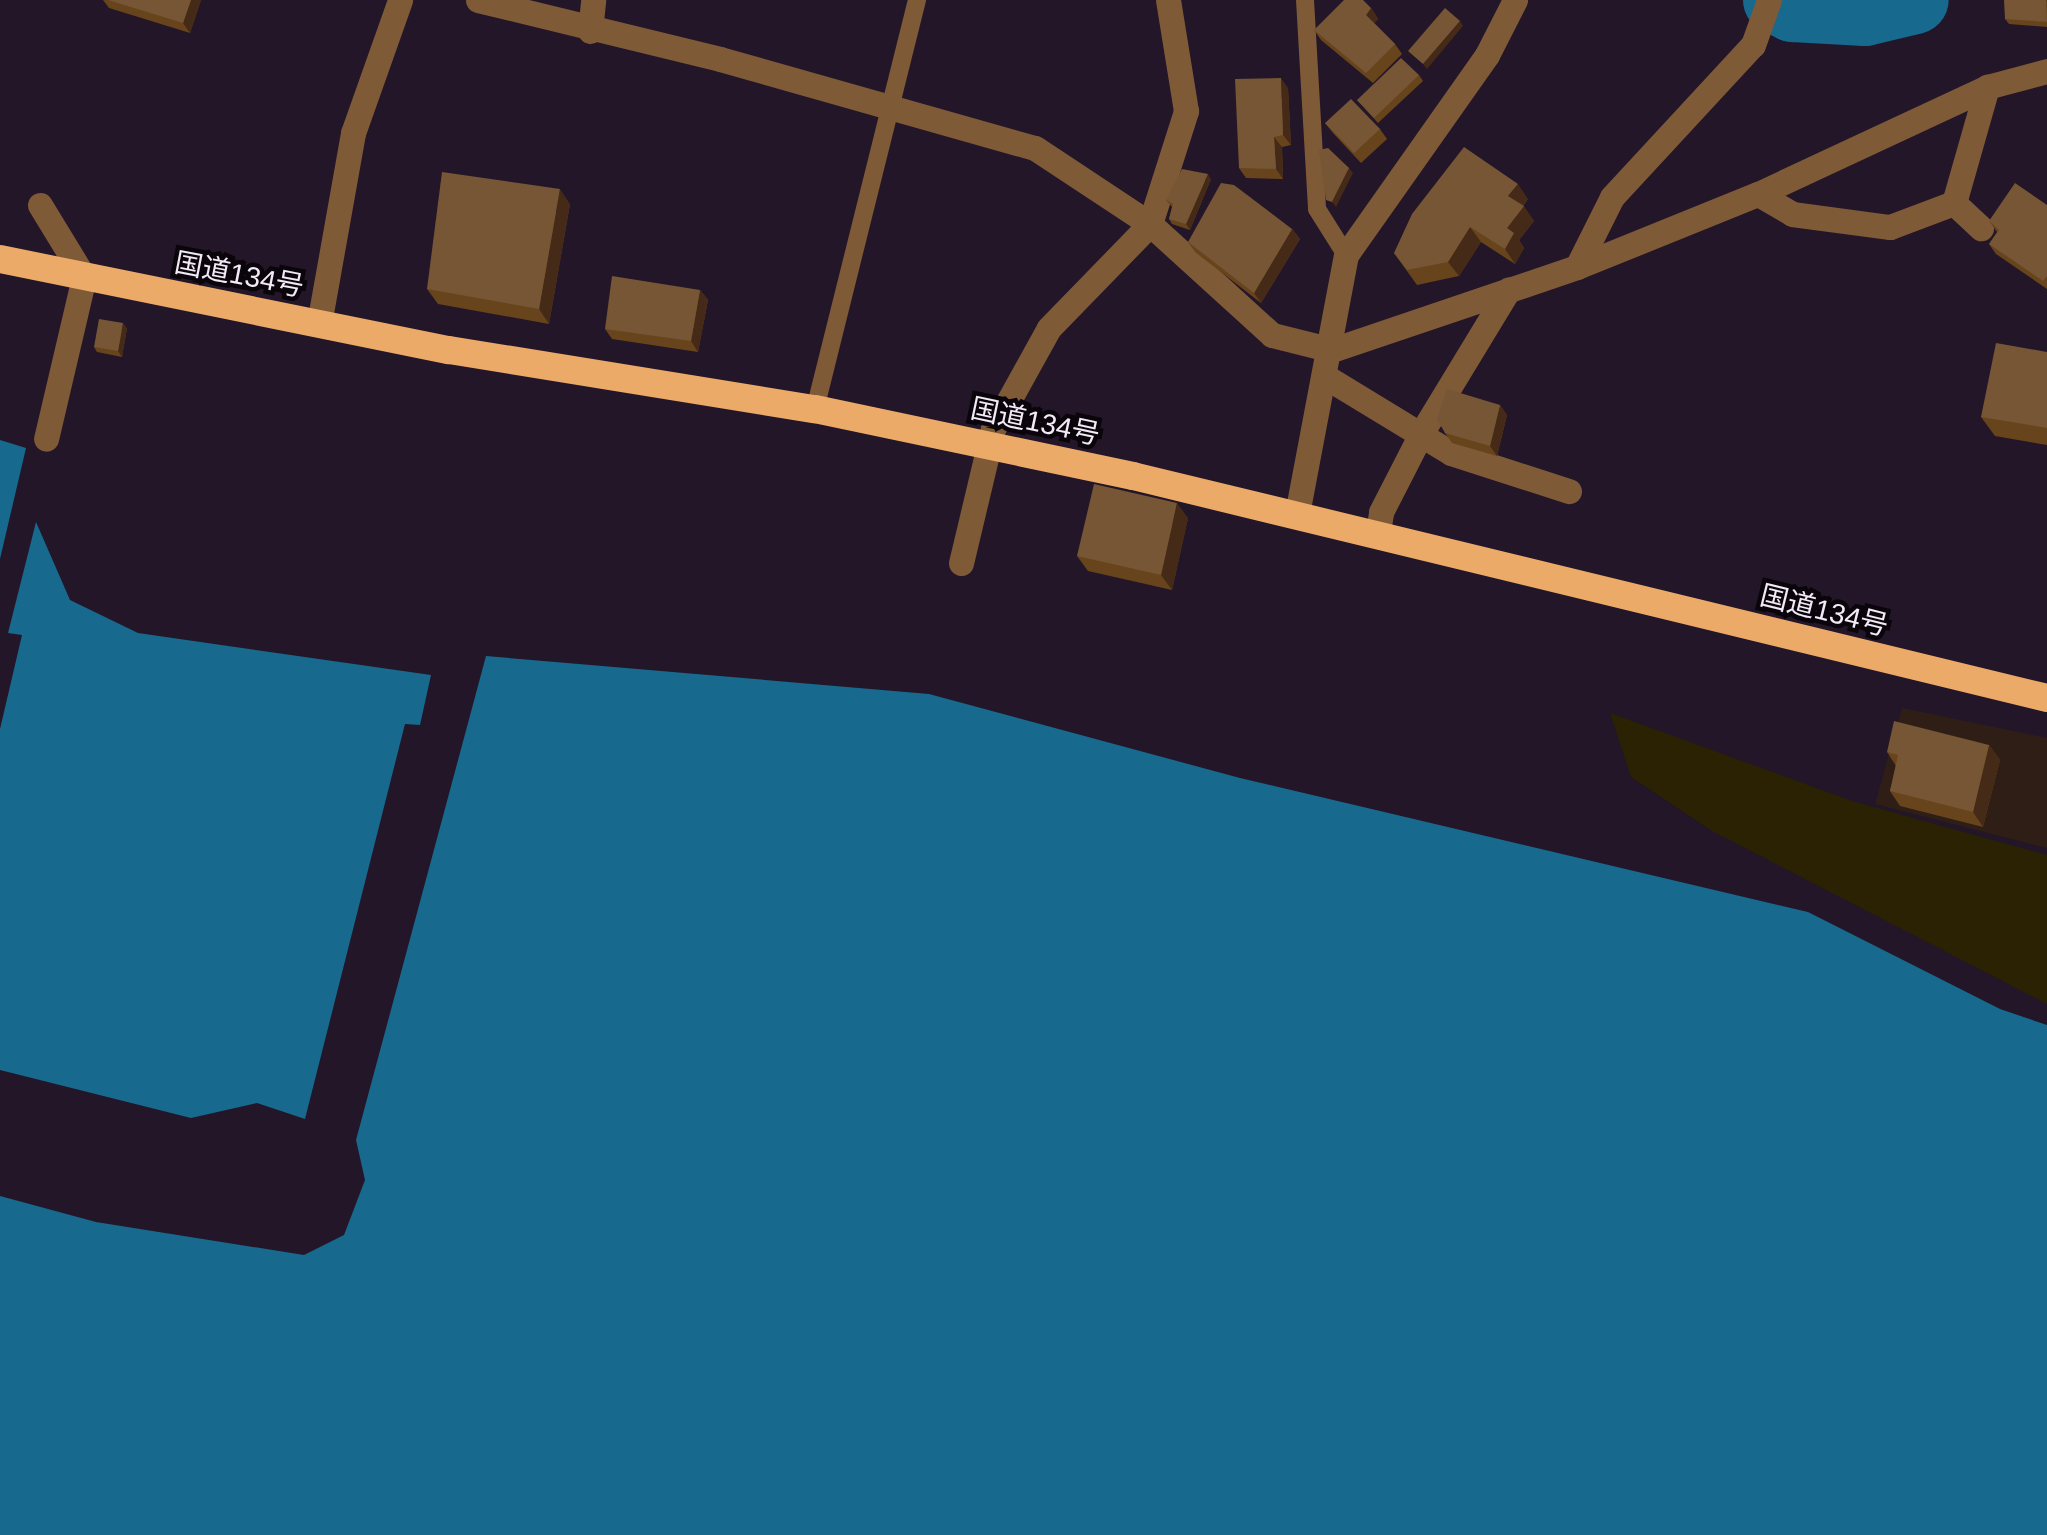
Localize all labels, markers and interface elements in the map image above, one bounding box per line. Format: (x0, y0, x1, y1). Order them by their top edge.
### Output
street label: 国道134号 (172, 246, 306, 304)
street label: 国道134号 (968, 392, 1102, 452)
street label: 国道134号 (1757, 579, 1891, 643)

